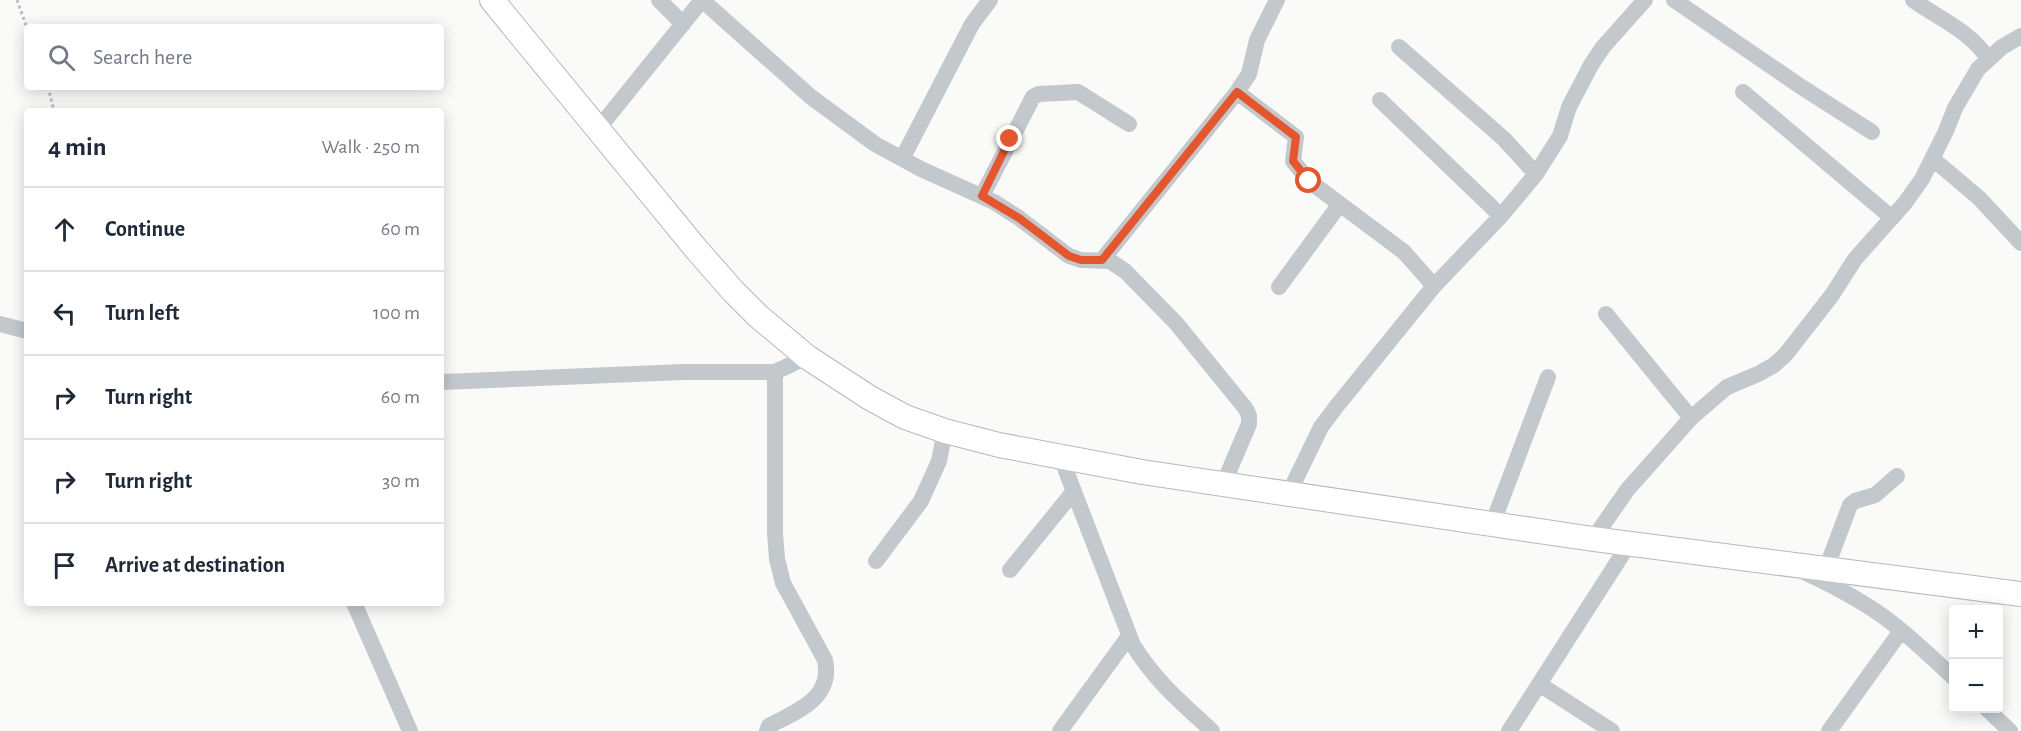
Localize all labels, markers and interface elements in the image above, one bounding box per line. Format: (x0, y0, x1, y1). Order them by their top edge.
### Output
search box (24, 24, 444, 90)
icon: search (45, 41, 78, 74)
text: Search here (93, 46, 192, 68)
route end (996, 125, 1022, 151)
text: 4 min (48, 134, 107, 160)
text: Walk · 250 m (321, 137, 420, 157)
route start (1295, 167, 1321, 193)
icon: ahead (48, 213, 81, 246)
text: Continue (105, 218, 185, 240)
text: 60 m (381, 219, 420, 239)
icon: left (48, 297, 81, 330)
text: Turn left (105, 302, 179, 324)
text: 100 m (373, 303, 420, 323)
icon: right (48, 381, 81, 414)
text: Turn right (105, 386, 192, 408)
text: 60 m (381, 387, 420, 407)
icon: right (48, 465, 81, 498)
text: Turn right (105, 470, 192, 492)
text: 30 m (382, 471, 420, 491)
icon: arrive (48, 549, 81, 582)
text: Arrive at destination (105, 554, 285, 576)
map controls (1949, 605, 2003, 713)
button: + (1949, 605, 2003, 659)
button: − (1949, 659, 2003, 713)

